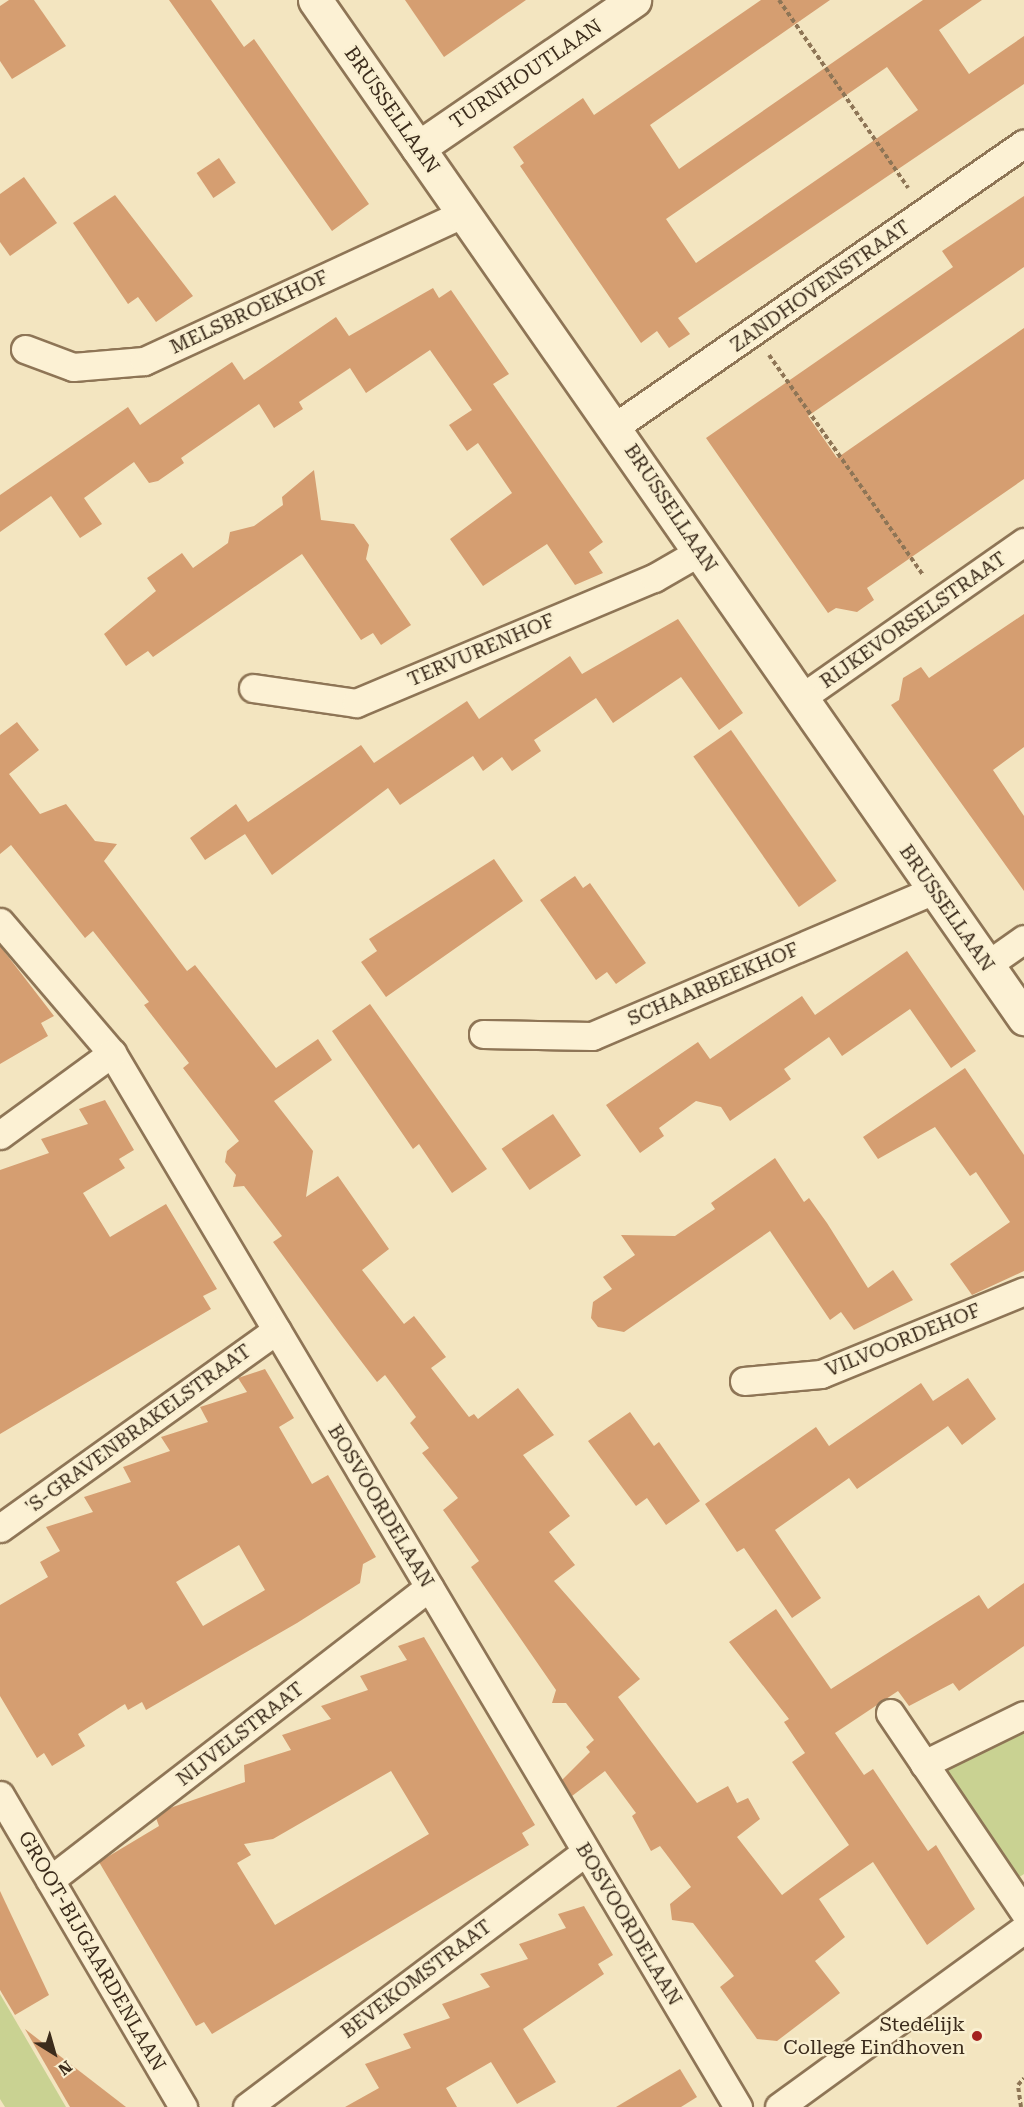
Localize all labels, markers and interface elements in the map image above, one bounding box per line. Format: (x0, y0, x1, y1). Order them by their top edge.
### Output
street label: TURNHOUTLAAN (445, 14, 607, 134)
street label: BRUSSELLAAN (339, 42, 445, 178)
street label: ZANDHOVENSTRAAT (726, 215, 914, 357)
street label: MELSBROEKHOF (166, 265, 332, 359)
street label: BRUSSELLAAN (619, 439, 723, 577)
street label: RIJKEVORSELSTRAAT (815, 547, 1011, 693)
street label: TERVURENHOF (404, 608, 558, 692)
street label: BRUSSELLAAN (894, 840, 1000, 976)
street label: SCHAARBEEKHOF (624, 937, 802, 1031)
street label: VILVOORDEHOF (822, 1298, 984, 1382)
street label: 'S-GRAVENBRAKELSTRAAT (20, 1339, 256, 1519)
street label: BOSVOORDELAAN (323, 1420, 439, 1592)
street label: NIJVELSTRAAT (172, 1677, 308, 1791)
street label: GROOT-BIJGAARDENLAAN (13, 1827, 171, 2075)
street label: BOSVOORDELAAN (571, 1838, 687, 2010)
street label: BEVEKOMSTRAAT (336, 1915, 496, 2043)
place label: Stedelijk College Eindhoven (783, 2012, 965, 2059)
north arrow (24, 2023, 84, 2083)
marker: Stedelijk College Eindhoven (970, 2029, 984, 2043)

